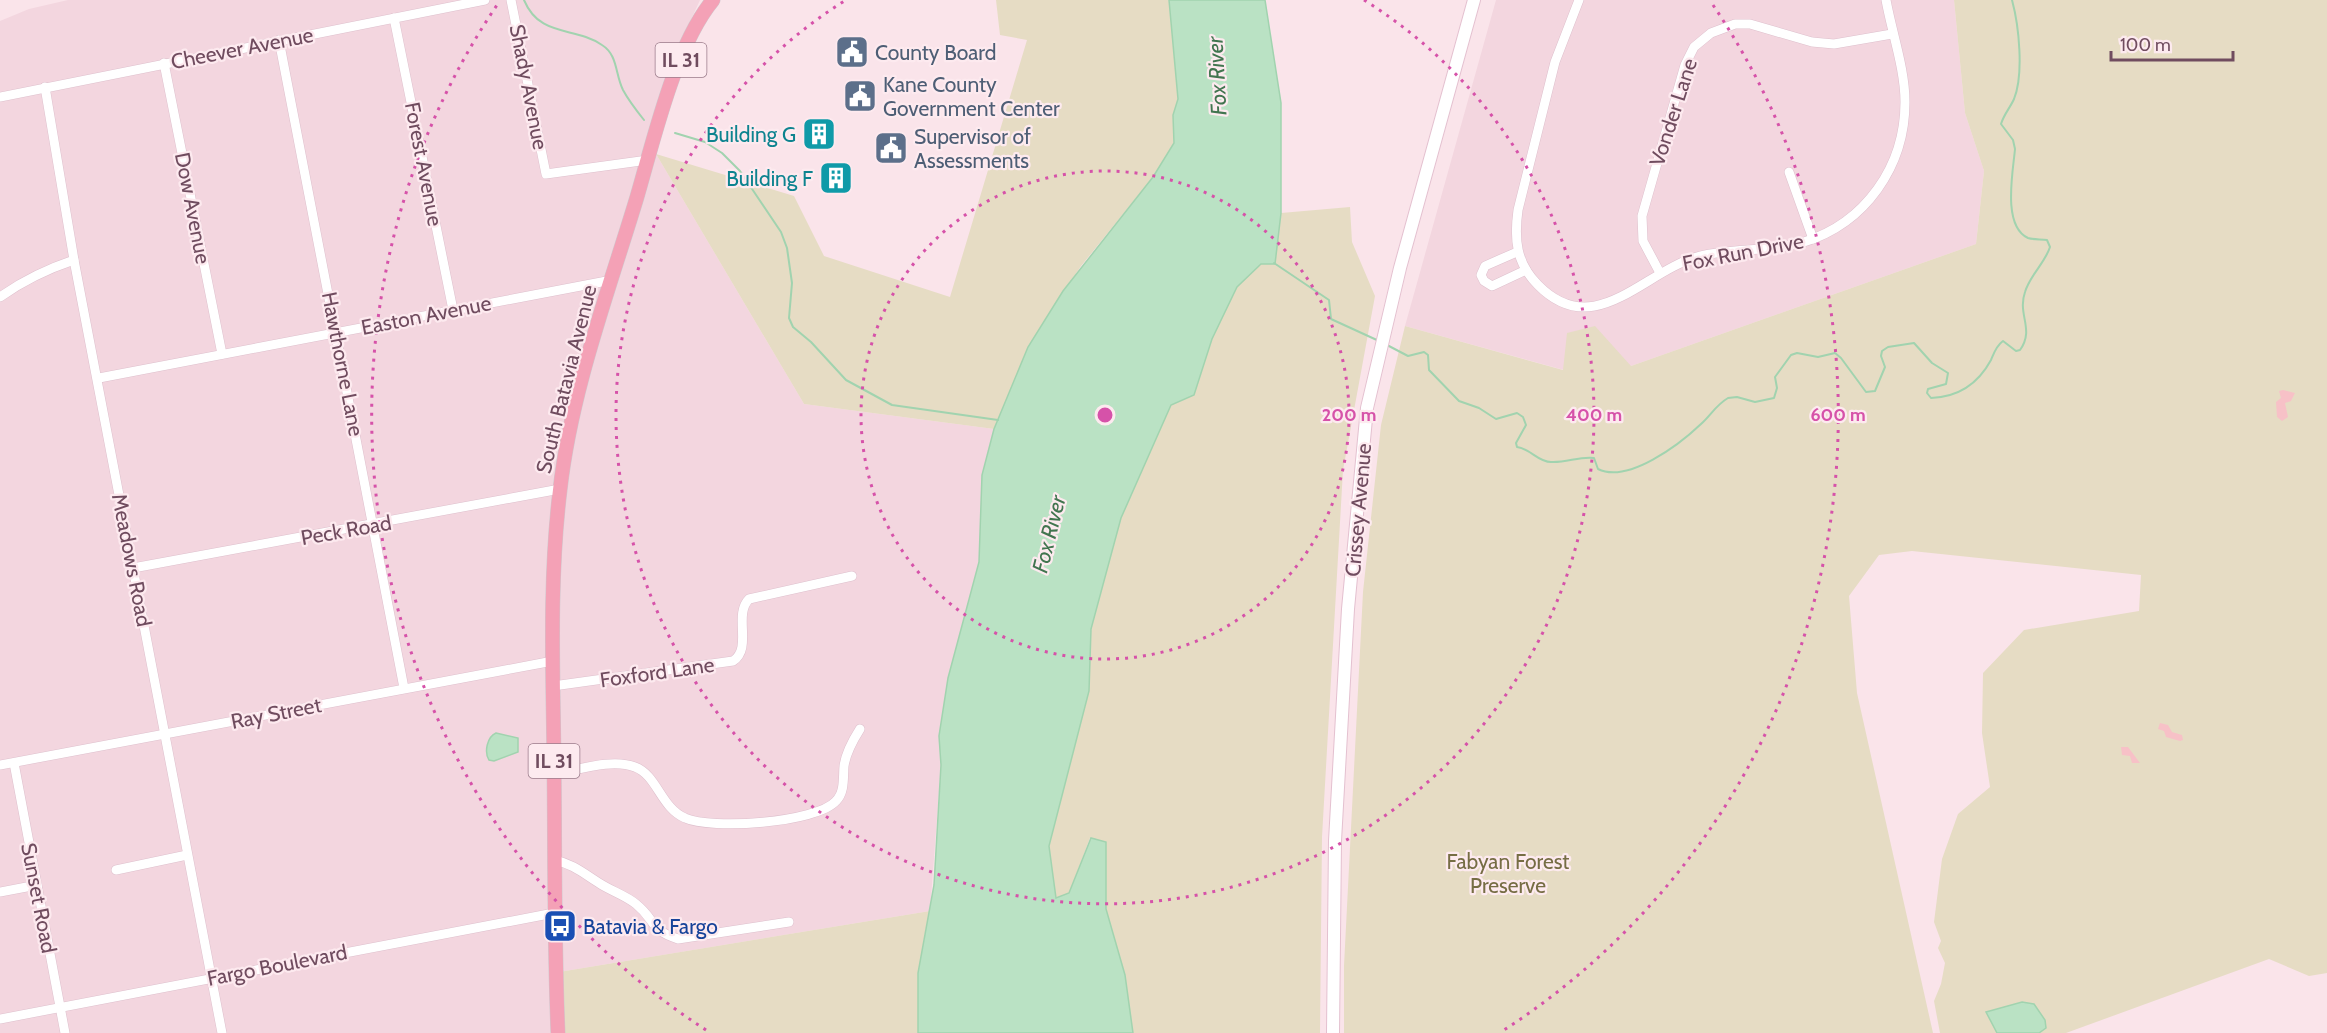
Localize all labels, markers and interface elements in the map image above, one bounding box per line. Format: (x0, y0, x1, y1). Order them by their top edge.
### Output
street label: Cheever Avenue (169, 22, 316, 74)
street label: Shady Avenue (505, 22, 553, 152)
scale bar (2111, 24, 2232, 62)
public building icon: County Board (834, 34, 870, 70)
text: 100 m (2120, 34, 2171, 56)
water label: Fox River (1201, 35, 1233, 116)
place label: County Board (875, 40, 996, 65)
road number: IL 31 (656, 43, 706, 77)
street label: Vonder Lane (1644, 55, 1702, 169)
place label: Kane County Government Center (883, 72, 1060, 121)
public building icon: Kane County Government Center (842, 78, 878, 114)
street label: Forest Avenue (400, 100, 448, 228)
building icon: Building G (801, 116, 837, 152)
place label: Building G (706, 122, 796, 147)
place label: Supervisor of Assessments (914, 124, 1031, 173)
public building icon: Supervisor of Assessments (873, 130, 909, 166)
street label: Dow Avenue (170, 150, 216, 266)
building icon: Building F (818, 160, 854, 196)
place label: Building F (726, 166, 813, 191)
street label: Fox Run Drive (1680, 228, 1806, 276)
street label: South Batavia Avenue (530, 282, 602, 476)
street label: Hawthorne Lane (317, 290, 369, 439)
street label: Easton Avenue (359, 290, 493, 340)
text: 200 m (1322, 404, 1376, 426)
text: 400 m (1566, 404, 1622, 426)
text: 600 m (1810, 404, 1866, 426)
centre of rings (1095, 405, 1115, 425)
street label: Crissey Avenue (1340, 442, 1376, 578)
street label: Meadows Road (107, 491, 157, 629)
water label: Fox River (1026, 491, 1072, 575)
street label: Peck Road (299, 510, 393, 550)
street label: Foxford Lane (598, 652, 716, 692)
street label: Ray Street (229, 692, 323, 734)
road number: IL 31 (528, 744, 580, 778)
street label: Sunset Road (16, 841, 62, 955)
park label: Fabyan Forest Preserve (1447, 849, 1569, 898)
bus stop icon: Batavia & Fargo (542, 908, 578, 944)
place label: Batavia & Fargo (583, 914, 718, 939)
street label: Fargo Boulevard (205, 939, 349, 991)

